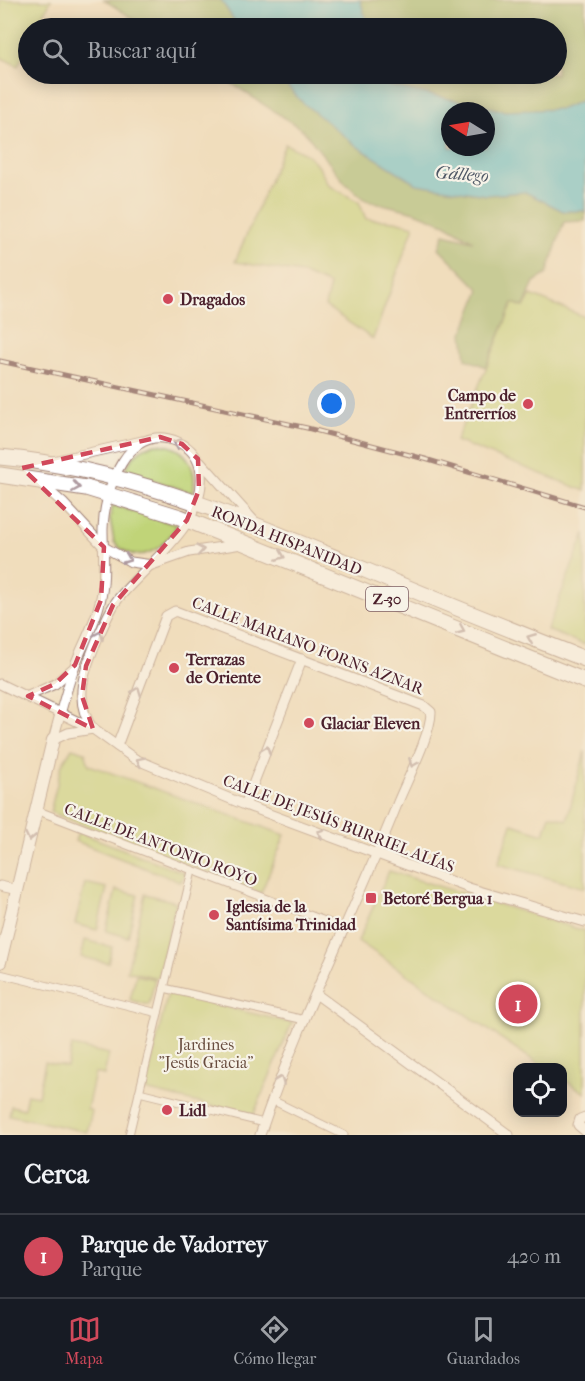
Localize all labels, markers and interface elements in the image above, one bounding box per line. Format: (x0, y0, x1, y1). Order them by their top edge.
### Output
search box (18, 18, 567, 84)
icon: search (39, 35, 72, 68)
text: Buscar aquí (87, 38, 196, 64)
north arrow (441, 102, 495, 156)
water label: Gállego (435, 162, 489, 187)
place label: Dragados (180, 290, 245, 310)
marker: Dragados (161, 292, 175, 306)
place label: Campo de Entrerríos (444, 386, 516, 423)
your location (317, 389, 346, 418)
marker: Campo de Entrerríos (521, 397, 535, 411)
one-way arrow (172, 438, 183, 450)
one-way arrow (71, 480, 81, 492)
street label: RONDA HISPANIDAD (209, 502, 365, 579)
one-way arrow (196, 544, 205, 556)
one-way arrow (275, 549, 286, 561)
one-way arrow (120, 552, 131, 564)
road number: Z-30 (366, 587, 408, 611)
street label: CALLE MARIANO FORNS AZNAR (189, 592, 428, 699)
one-way arrow (455, 623, 466, 635)
one-way arrow (92, 630, 104, 641)
one-way arrow (526, 632, 536, 645)
place label: Terrazas de Oriente (185, 650, 261, 687)
marker: Terrazas de Oriente (167, 661, 181, 675)
one-way arrow (130, 687, 142, 698)
place label: Glaciar Eleven (321, 714, 421, 733)
marker: Glaciar Eleven (302, 716, 316, 730)
one-way arrow (259, 746, 271, 757)
one-way arrow (136, 757, 147, 768)
one-way arrow (408, 757, 420, 768)
street label: CALLE DE JESÚS BURRIEL ALÍAS (220, 769, 458, 877)
street label: CALLE DE ANTONIO ROYO (62, 799, 260, 890)
one-way arrow (316, 828, 327, 841)
one-way arrow (24, 832, 37, 842)
place label: Betoré Bergua 1 (383, 889, 493, 909)
marker: Betoré Bergua 1 (364, 891, 378, 905)
place label: Iglesia de la Santísima Trinidad (226, 897, 357, 934)
marker: Iglesia de la Santísima Trinidad (207, 908, 221, 922)
pin: 1 (498, 982, 538, 1026)
park label: Jardines "Jesús Gracia" (159, 1035, 253, 1072)
map controls (513, 1063, 567, 1117)
button: locate (513, 1063, 567, 1117)
one-way arrow (273, 1075, 285, 1086)
place label: Lidl (179, 1101, 207, 1120)
marker: Lidl (160, 1103, 174, 1117)
text: Cerca (24, 1159, 89, 1190)
text: Parque de Vadorrey (81, 1232, 267, 1258)
text: 1 (40, 1245, 47, 1268)
text: 420 m (507, 1245, 561, 1268)
text: Parque (81, 1258, 142, 1281)
tab: Mapa (65, 1313, 103, 1368)
tab: Cómo llegar (233, 1313, 316, 1368)
tab: Guardados (447, 1313, 520, 1368)

